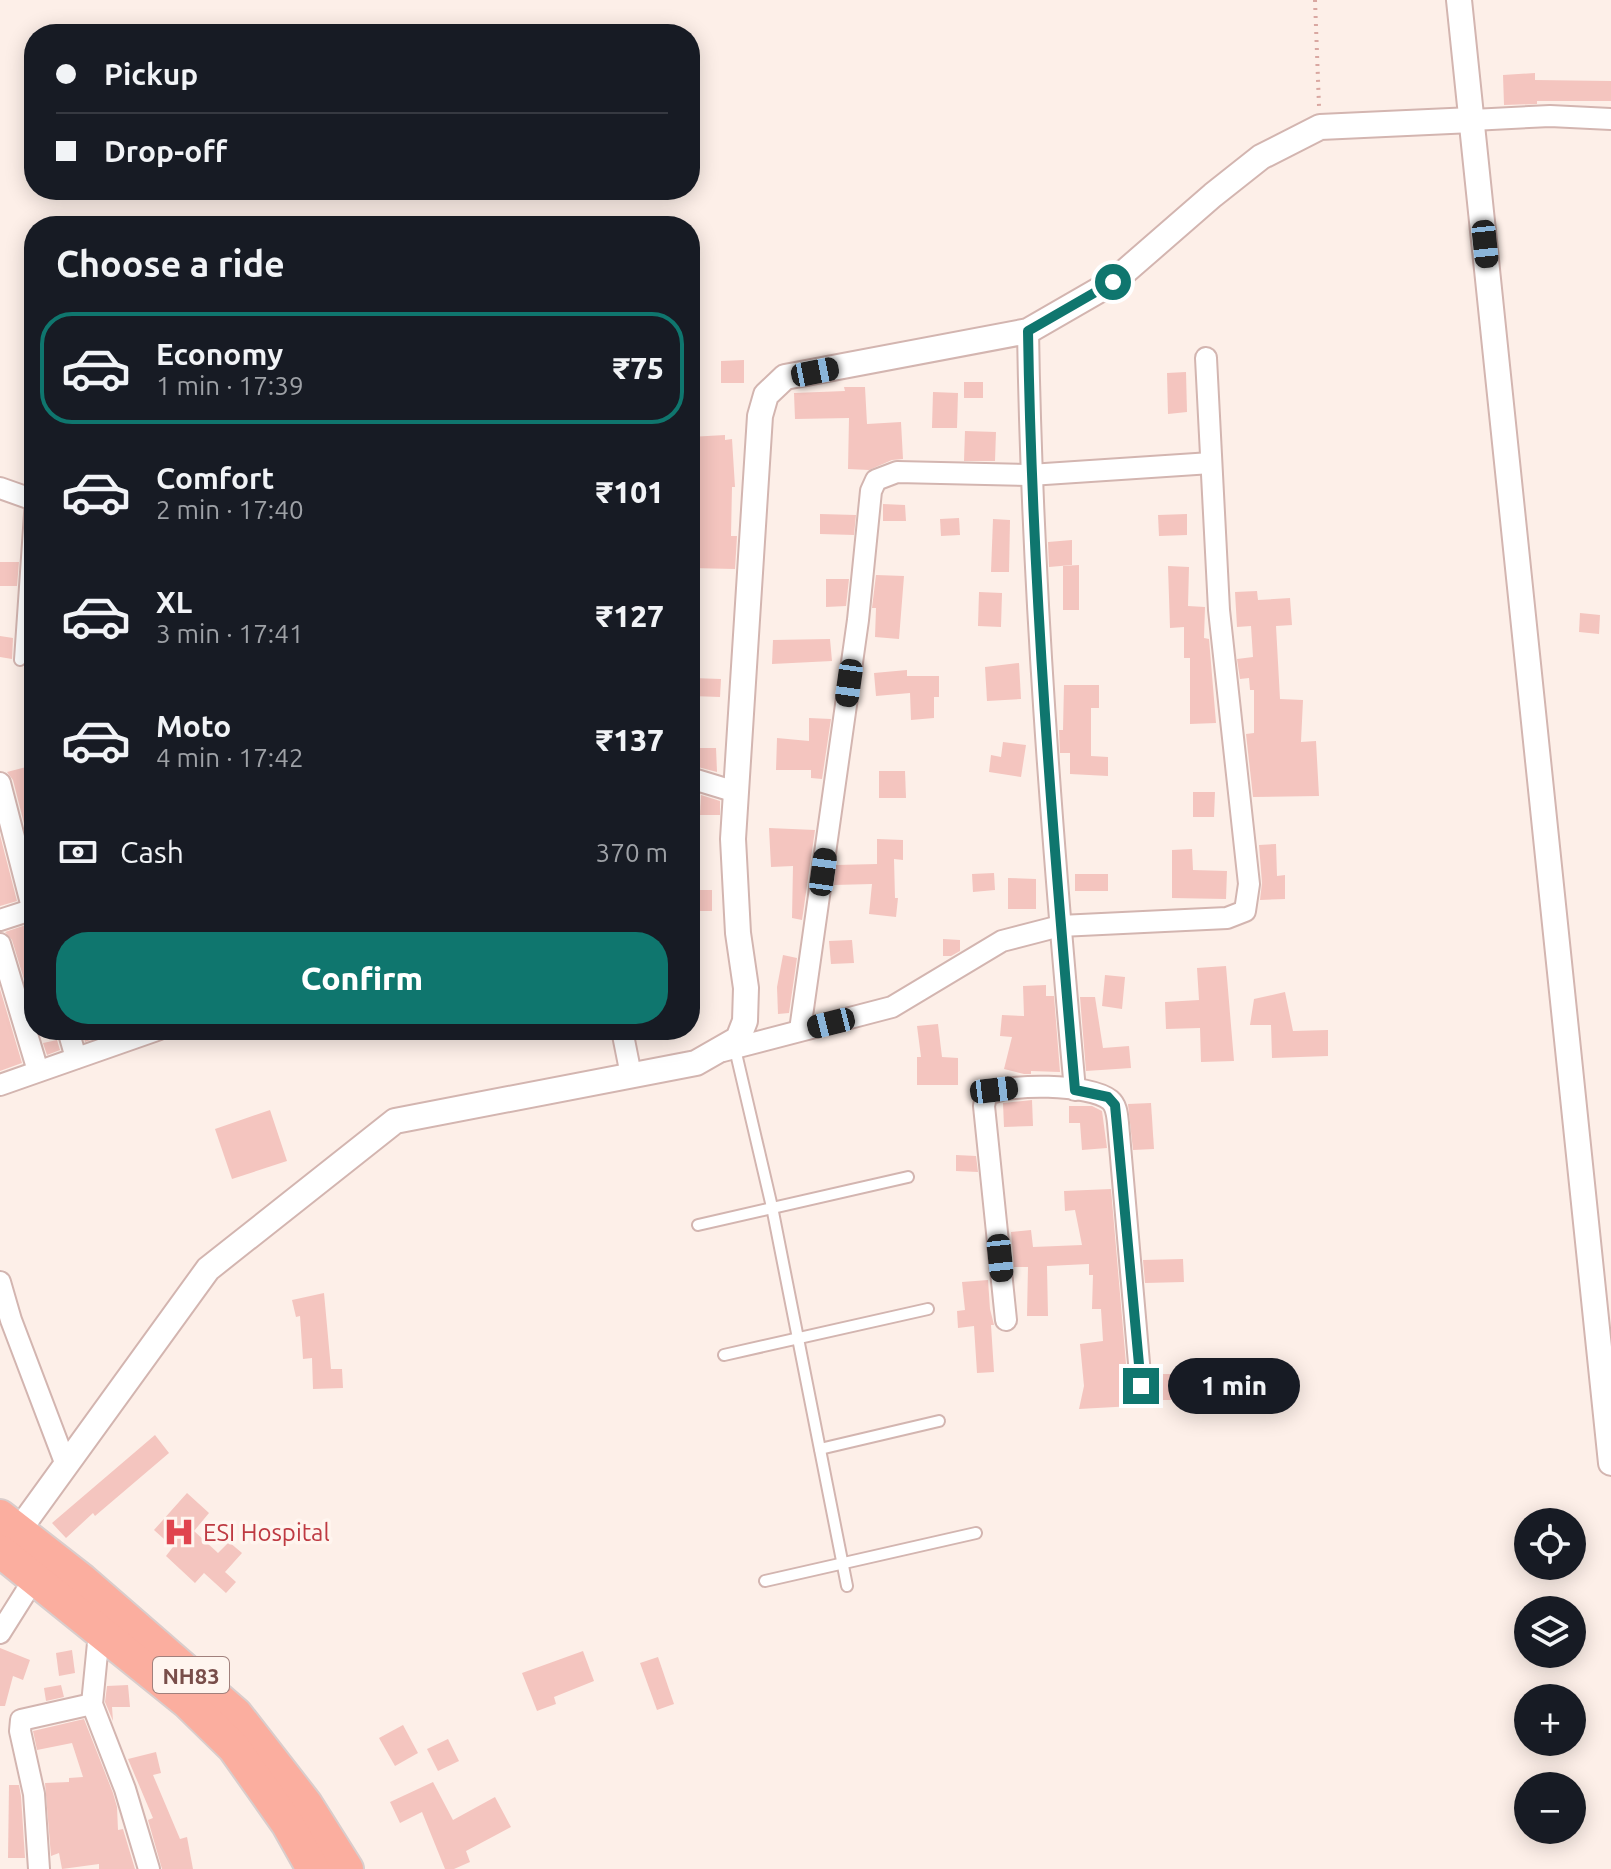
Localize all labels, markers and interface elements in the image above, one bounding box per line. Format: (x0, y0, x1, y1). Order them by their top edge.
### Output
text: Pickup (104, 57, 198, 91)
text: Drop-off (104, 134, 227, 168)
car (1471, 219, 1499, 269)
text: Choose a ride (56, 243, 285, 284)
route start (1095, 264, 1131, 300)
icon: car (60, 332, 132, 404)
text: Economy (156, 337, 283, 371)
text: ₹75 (613, 351, 664, 385)
car (789, 356, 841, 388)
text: 1 min · 17:39 (156, 371, 304, 400)
icon: car (60, 456, 132, 528)
text: Comfort (156, 461, 274, 495)
text: ₹101 (596, 475, 664, 509)
text: 2 min · 17:40 (156, 495, 304, 524)
icon: car (60, 580, 132, 652)
text: XL (156, 585, 192, 619)
text: ₹127 (596, 599, 664, 633)
text: 3 min · 17:41 (156, 619, 304, 648)
car (834, 658, 864, 708)
icon: car (60, 704, 132, 776)
text: Moto (156, 709, 231, 743)
text: ₹137 (596, 723, 664, 757)
text: 4 min · 17:42 (156, 743, 304, 772)
icon: cash (56, 830, 100, 874)
text: Cash (120, 835, 184, 869)
text: 370 m (596, 838, 668, 867)
car (808, 847, 838, 897)
button: Confirm (56, 932, 668, 1024)
car (805, 1006, 857, 1040)
car (969, 1075, 1019, 1105)
car (986, 1233, 1014, 1283)
callout: 1 min (1169, 1358, 1301, 1414)
route end (1123, 1368, 1159, 1404)
text: 1 min (1201, 1371, 1267, 1400)
map controls (1514, 1508, 1586, 1844)
button: locate (1514, 1508, 1586, 1580)
hospital icon: ESI Hospital (162, 1515, 196, 1549)
place label: ESI Hospital (203, 1519, 330, 1546)
button: layers (1514, 1596, 1586, 1668)
road number: NH83 (153, 1657, 229, 1693)
button: + (1514, 1684, 1586, 1756)
button: − (1514, 1772, 1586, 1844)

